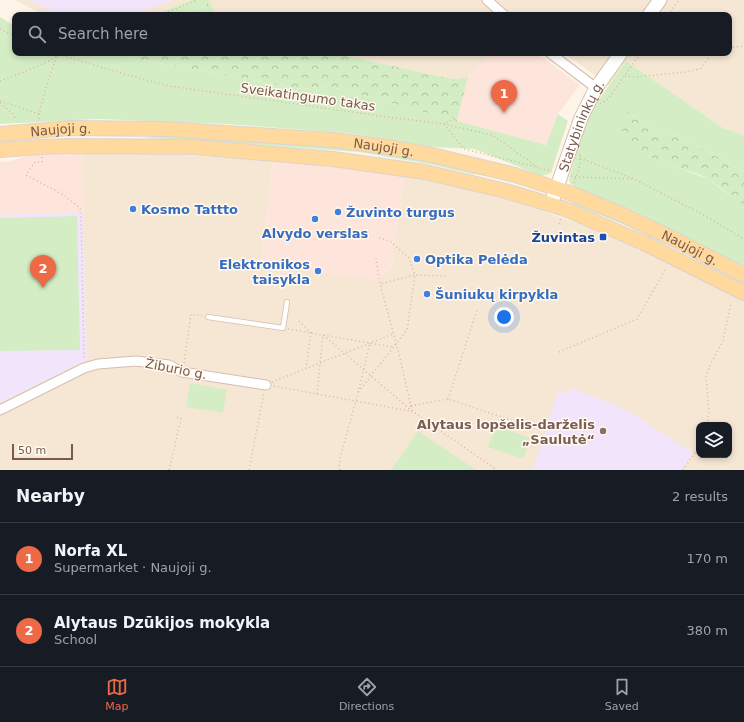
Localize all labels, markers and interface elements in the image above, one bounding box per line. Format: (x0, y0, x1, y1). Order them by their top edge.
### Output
search box (12, 12, 732, 56)
icon: search (26, 23, 48, 45)
text: Search here (58, 25, 148, 43)
street label: Statybininkų g. (555, 77, 607, 174)
street label: Sveikatingumo takas (240, 80, 377, 114)
pin: 1 (491, 80, 517, 113)
street label: Naujoji g. (30, 120, 91, 139)
street label: Naujoji g. (353, 135, 415, 159)
place label: Kosmo Tattto (141, 202, 238, 217)
marker: Kosmo Tattto (128, 204, 138, 214)
place label: Žuvinto turgus (346, 205, 455, 220)
marker: Žuvinto turgus (333, 207, 343, 217)
marker: Alvydo verslas (310, 214, 320, 224)
place label: Alvydo verslas (262, 226, 369, 241)
street label: Naujoji g. (660, 227, 721, 268)
place label: Žuvintas (531, 230, 595, 245)
marker: Žuvintas (598, 232, 608, 242)
place label: Optika Pelėda (425, 252, 528, 267)
marker: Optika Pelėda (412, 254, 422, 264)
pin: 2 (30, 255, 56, 288)
place label: Elektronikos taisykla (219, 257, 310, 287)
marker: Elektronikos taisykla (313, 266, 323, 276)
place label: Šuniukų kirpykla (435, 287, 558, 302)
marker: Šuniukų kirpykla (422, 289, 432, 299)
your location (494, 307, 514, 327)
street label: Žiburio g. (144, 356, 208, 382)
place label: Alytaus lopšelis-darželis „Saulutė“ (417, 417, 595, 447)
map controls (696, 422, 732, 458)
button: layers (696, 422, 732, 458)
marker: Alytaus lopšelis-darželis „Saulutė“ (598, 426, 608, 436)
scale bar (12, 442, 73, 461)
text: 50 m (18, 444, 46, 457)
text: Nearby (16, 486, 85, 506)
text: 2 results (672, 489, 728, 504)
text: Norfa XL (54, 542, 127, 560)
text: 1 (24, 551, 34, 566)
text: 170 m (686, 551, 728, 566)
text: Supermarket · Naujoji g. (54, 560, 212, 575)
text: Alytaus Dzūkijos mokykla (54, 614, 270, 632)
text: 2 (24, 623, 34, 638)
text: 380 m (686, 623, 728, 638)
text: School (54, 632, 97, 647)
tab: Map (105, 676, 128, 713)
tab: Directions (339, 676, 394, 713)
tab: Saved (605, 676, 639, 713)

